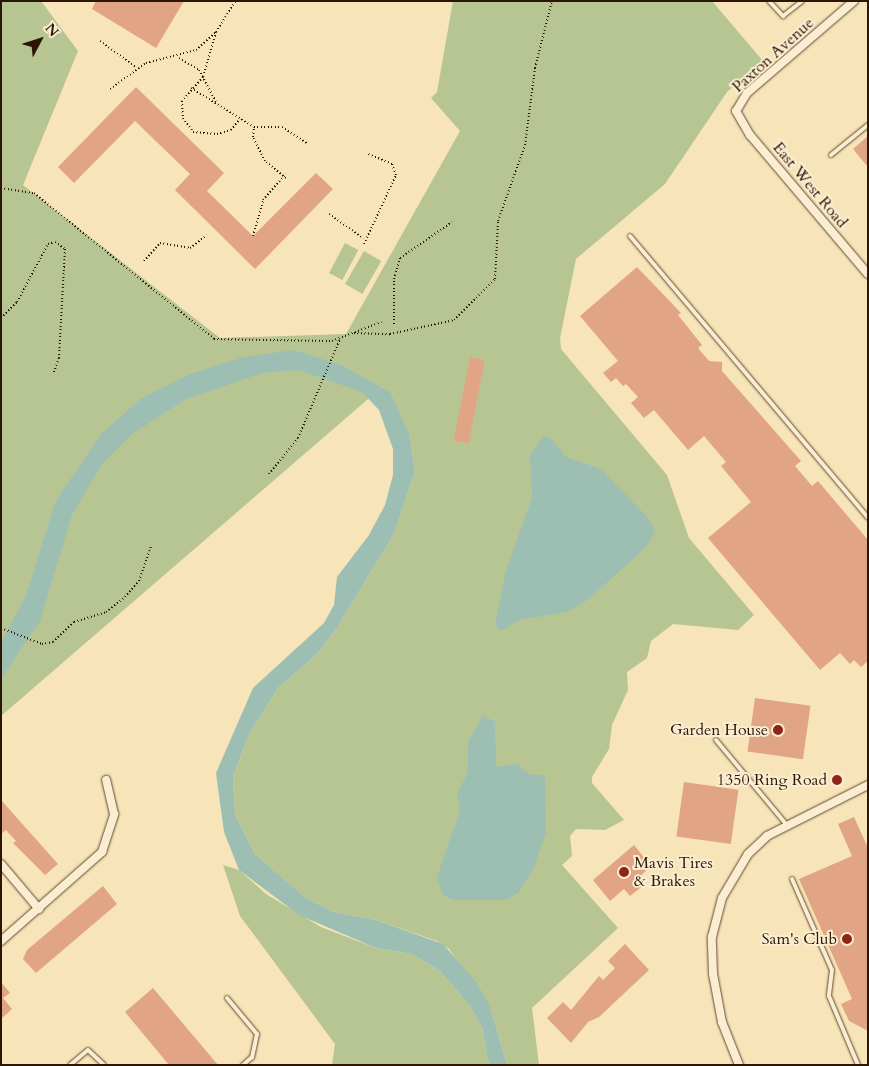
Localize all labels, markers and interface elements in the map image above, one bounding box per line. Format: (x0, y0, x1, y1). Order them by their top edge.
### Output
street label: Paxton Avenue (728, 13, 818, 97)
north arrow (15, 15, 65, 65)
text: N (41, 19, 63, 41)
street label: East West Road (768, 138, 852, 232)
place label: Garden House (670, 720, 768, 740)
marker: Garden House (772, 724, 784, 736)
place label: 1350 Ring Road (717, 770, 827, 790)
marker: 1350 Ring Road (831, 774, 843, 786)
place label: Mavis Tires & Brakes (634, 853, 713, 891)
marker: Mavis Tires & Brakes (618, 866, 630, 878)
place label: Sam's Club (762, 929, 837, 949)
marker: Sam's Club (841, 933, 853, 945)

